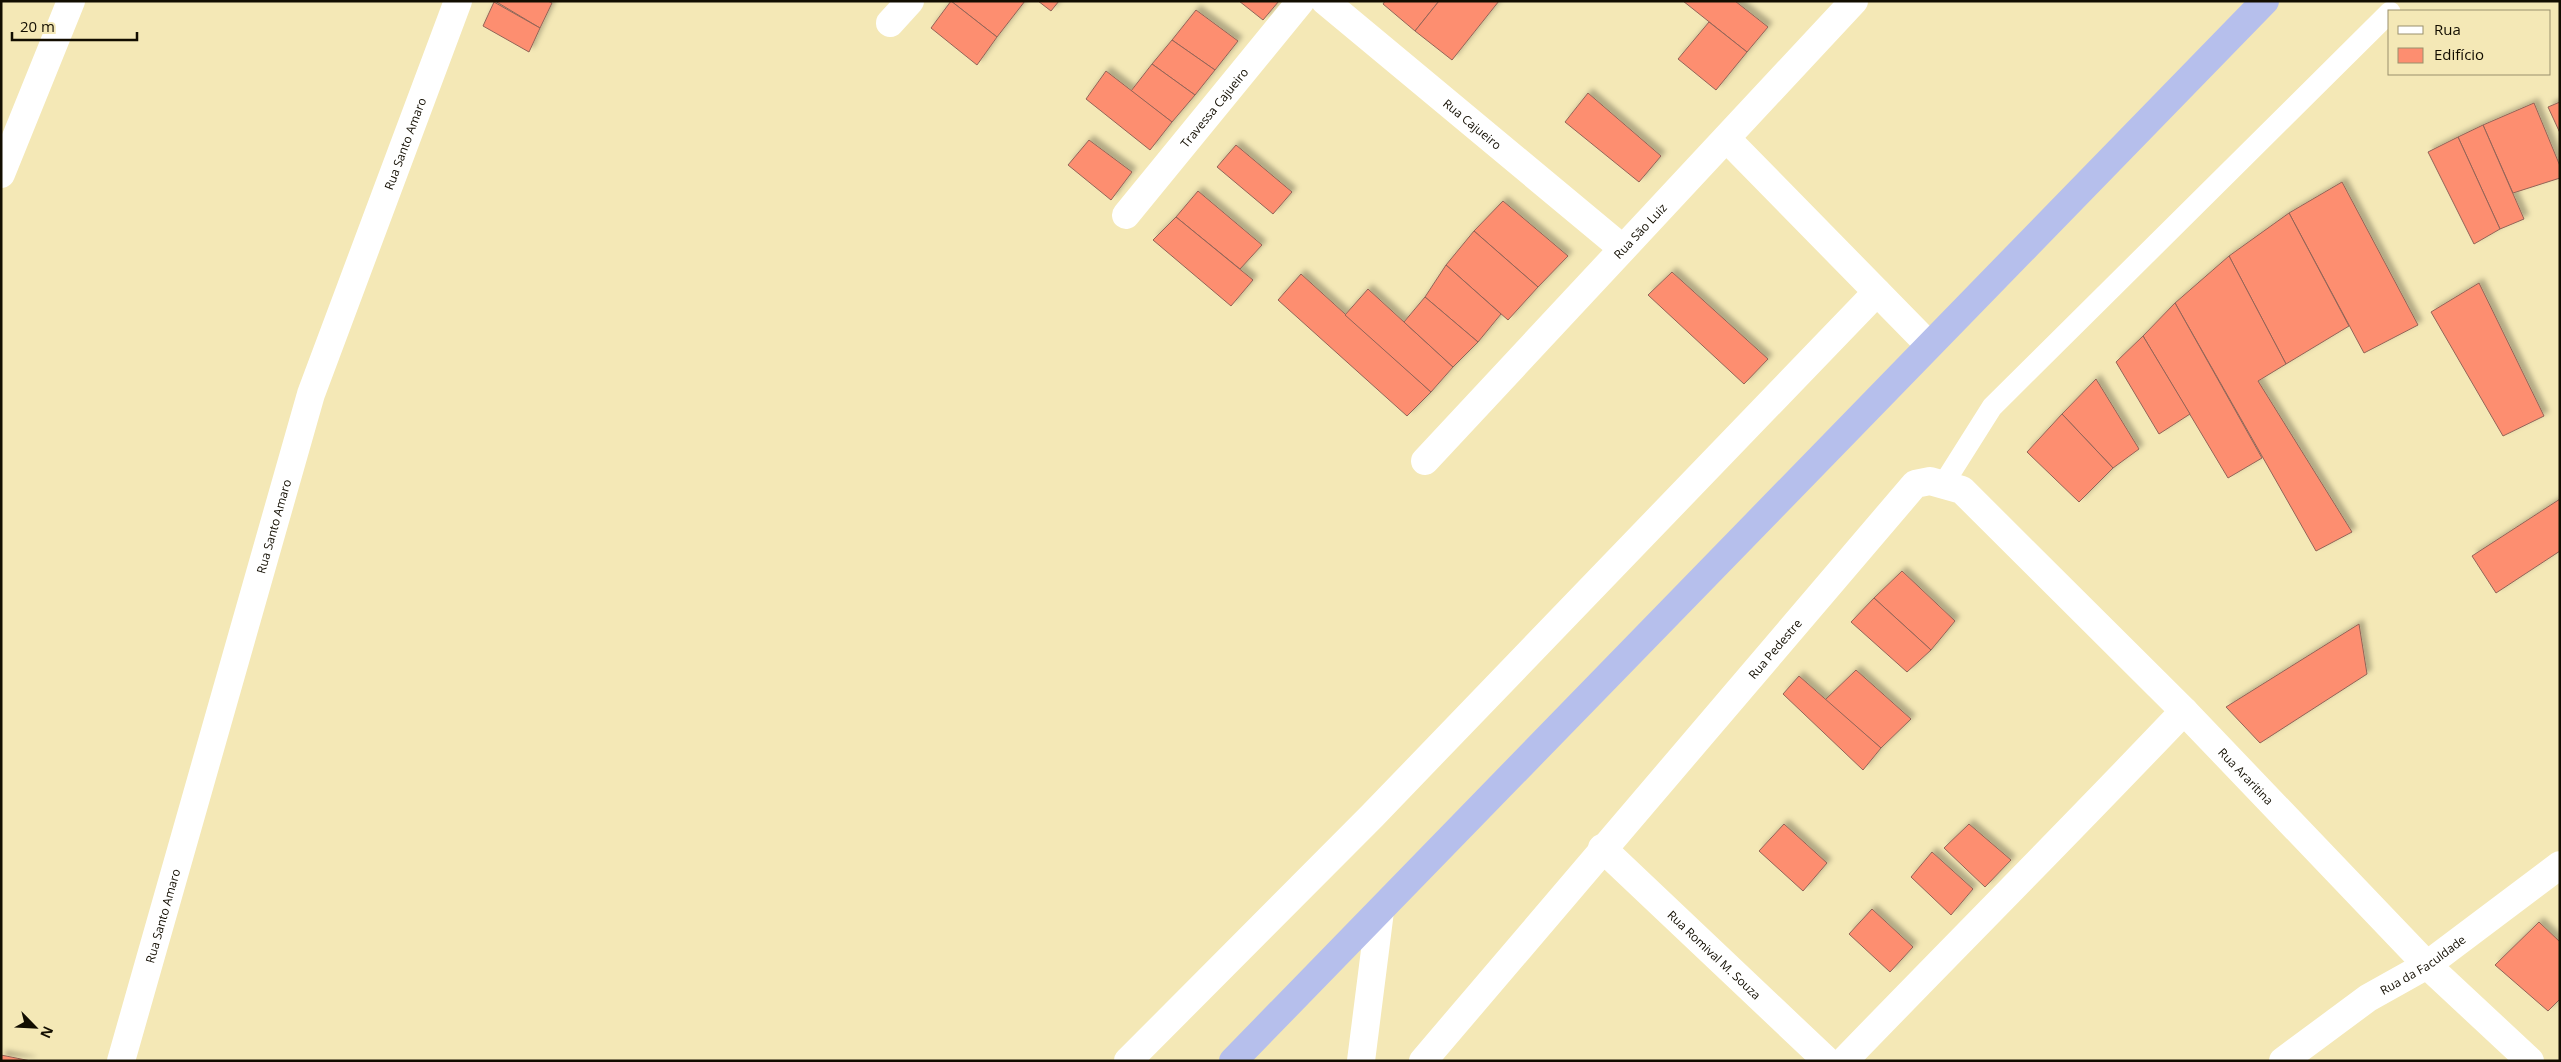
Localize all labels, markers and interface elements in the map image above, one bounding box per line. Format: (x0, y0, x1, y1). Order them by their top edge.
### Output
scale bar (12, 10, 138, 42)
legend (2388, 10, 2551, 75)
text: 20 m (20, 16, 55, 36)
text: Rua (2434, 19, 2461, 39)
text: Edifício (2434, 44, 2484, 64)
street label: Travessa Cajueiro (1176, 64, 1252, 151)
street label: Rua Santo Amaro (380, 95, 430, 192)
street label: Rua Cajueiro (1440, 95, 1505, 153)
street label: Rua São Luiz (1610, 199, 1670, 262)
street label: Rua Santo Amaro (252, 477, 295, 575)
street label: Rua Pedestre (1744, 615, 1805, 682)
street label: Rua Araritina (2215, 744, 2278, 808)
street label: Rua Santo Amaro (141, 867, 184, 965)
street label: Rua Romival M. Souza (1664, 906, 1765, 1003)
street label: Rua da Faculdade (2377, 930, 2469, 998)
north arrow (10, 1002, 60, 1052)
text: N (36, 1023, 58, 1042)

